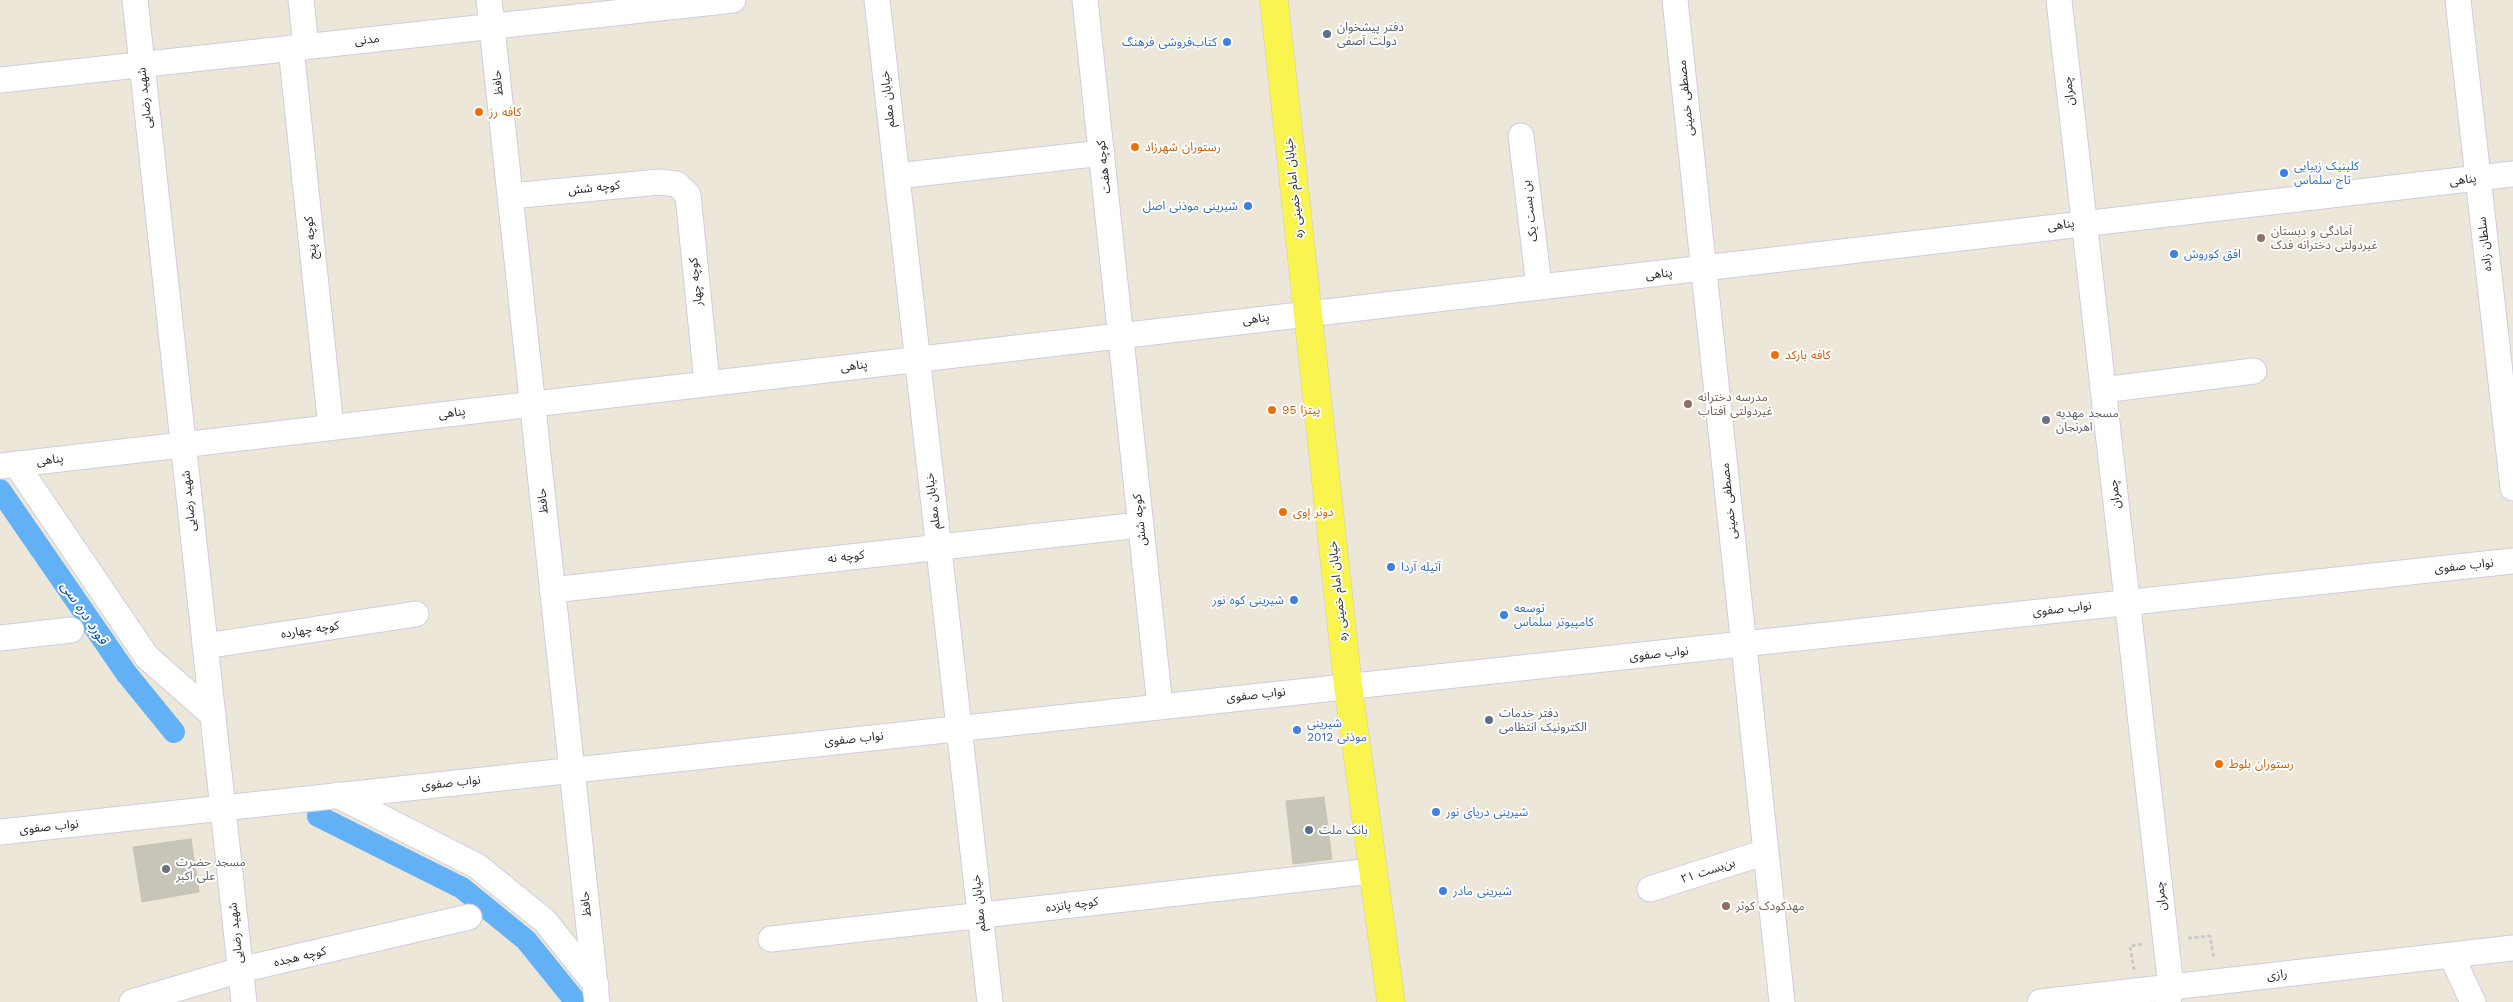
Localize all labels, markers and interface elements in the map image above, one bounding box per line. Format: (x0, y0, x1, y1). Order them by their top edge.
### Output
place label: دفتر پیشخوان دولت آصفی (1337, 20, 1404, 48)
marker: دفتر پیشخوان دولت آصفی (1321, 28, 1333, 40)
street label: مدنی (354, 32, 380, 48)
place label: کتاب‌فروشی فرهنگ (1122, 35, 1217, 49)
marker: کتاب‌فروشی فرهنگ (1221, 36, 1233, 48)
street label: مصطفی خمینی (1675, 59, 1697, 137)
street label: شهید رضایی (135, 67, 155, 129)
street label: حافظ (489, 69, 507, 97)
street label: خیابان معلم (878, 70, 898, 128)
street label: چمران (2060, 76, 2078, 106)
place label: کافه رز (489, 105, 522, 119)
marker: کافه رز (473, 106, 485, 118)
street label: خیابان امام خمینی ره (1282, 137, 1306, 239)
street label: کوچه هفت (1094, 140, 1114, 194)
place label: رستوران شهرزاد (1145, 140, 1221, 154)
marker: رستوران شهرزاد (1129, 141, 1141, 153)
place label: کلینیک زیبایی تاج سلماس (2294, 159, 2359, 187)
marker: کلینیک زیبایی تاج سلماس (2278, 167, 2290, 179)
street label: پناهی (2449, 171, 2477, 189)
street label: کوچه شش (567, 178, 621, 198)
street label: بن بست یک (1519, 179, 1541, 243)
place label: شیرینی موذنی اصل (1143, 199, 1238, 213)
marker: شیرینی موذنی اصل (1242, 200, 1254, 212)
street label: کوچه پنج (302, 216, 320, 260)
street label: پناهی (2047, 216, 2075, 234)
street label: سلطان زاده (2475, 216, 2495, 272)
place label: آمادگی و دبستان غیردولتی دخترانه فدک (2271, 224, 2378, 252)
marker: آمادگی و دبستان غیردولتی دخترانه فدک (2255, 232, 2267, 244)
place label: افق کوروش (2184, 247, 2241, 261)
marker: افق کوروش (2168, 248, 2180, 260)
street label: کوچه چهار (686, 257, 706, 307)
street label: پناهی (1645, 265, 1673, 283)
street label: پناهی (1242, 310, 1270, 328)
place label: کافه بارکد (1785, 348, 1831, 362)
marker: کافه بارکد (1769, 349, 1781, 361)
street label: پناهی (840, 357, 868, 375)
place label: مدرسه دخترانه غیردولتی آفتاب (1698, 390, 1773, 418)
marker: مدرسه دخترانه غیردولتی آفتاب (1682, 398, 1694, 410)
place label: پیتزا 95 (1282, 403, 1320, 417)
street label: پناهی (438, 404, 466, 422)
marker: پیتزا 95 (1266, 404, 1278, 416)
place label: مسجد مهدیه اهرنجان (2056, 406, 2119, 434)
marker: مسجد مهدیه اهرنجان (2040, 414, 2052, 426)
street label: پناهی (36, 451, 64, 469)
street label: مصطفی خمینی (1718, 462, 1740, 540)
street label: شهید رضایی (179, 470, 199, 532)
street label: خیابان معلم (922, 472, 944, 530)
street label: چمران (2106, 478, 2124, 510)
street label: حافظ (534, 487, 552, 515)
street label: کوچه شش (1130, 493, 1150, 547)
place label: دونر إوی (1293, 505, 1333, 519)
marker: دونر إوی (1277, 506, 1289, 518)
street label: خیابان امام خمینی ره (1326, 540, 1350, 642)
street label: کوچه نه (827, 548, 865, 566)
street label: نواب صفوی (2434, 556, 2494, 576)
place label: آتیله آردا (1401, 560, 1441, 574)
marker: آتیله آردا (1385, 561, 1397, 573)
water label: قورد دره سی (57, 579, 111, 647)
place label: شیرینی کوه نور (1212, 593, 1284, 607)
marker: شیرینی کوه نور (1288, 594, 1300, 606)
street label: نواب صفوی (2032, 598, 2092, 620)
place label: توسعه کامپیوتر سلماس (1514, 601, 1594, 629)
marker: توسعه کامپیوتر سلماس (1498, 609, 1510, 621)
street label: کوچه چهارده (280, 618, 340, 642)
street label: نواب صفوی (1629, 644, 1689, 664)
street label: نواب صفوی (1226, 685, 1286, 705)
place label: دفتر خدمات الکترونیک انتظامی (1499, 706, 1587, 734)
marker: دفتر خدمات الکترونیک انتظامی (1483, 714, 1495, 726)
place label: شیرینی موذنی 2012 (1307, 716, 1367, 744)
marker: شیرینی موذنی 2012 (1291, 724, 1303, 736)
street label: نواب صفوی (824, 729, 884, 749)
place label: رستوران بلوط (2229, 757, 2294, 771)
marker: رستوران بلوط (2213, 758, 2225, 770)
street label: نواب صفوی (421, 773, 481, 793)
place label: شیرینی دریای نور (1446, 805, 1528, 819)
marker: شیرینی دریای نور (1430, 806, 1442, 818)
street label: نواب صفوی (19, 817, 79, 837)
place label: بانک ملت (1319, 823, 1368, 837)
marker: بانک ملت (1303, 824, 1315, 836)
place label: مسجد حضرت علی اکبر (176, 855, 246, 883)
street label: بن‌بست ۲۱ (1679, 855, 1737, 887)
marker: مسجد حضرت علی اکبر (160, 863, 172, 875)
street label: خیابان معلم (969, 874, 989, 932)
street label: چمران (2152, 881, 2170, 911)
place label: شیرینی مادر (1453, 884, 1512, 898)
marker: شیرینی مادر (1437, 885, 1449, 897)
street label: حافظ (577, 890, 595, 918)
street label: کوچه پانزده (1045, 895, 1099, 915)
place label: مهدکودک کوثر (1736, 899, 1805, 913)
marker: مهدکودک کوثر (1720, 900, 1732, 912)
street label: شهید رضایی (226, 902, 246, 964)
street label: کوچه هجده (272, 944, 328, 970)
street label: رازی (2266, 967, 2288, 983)

